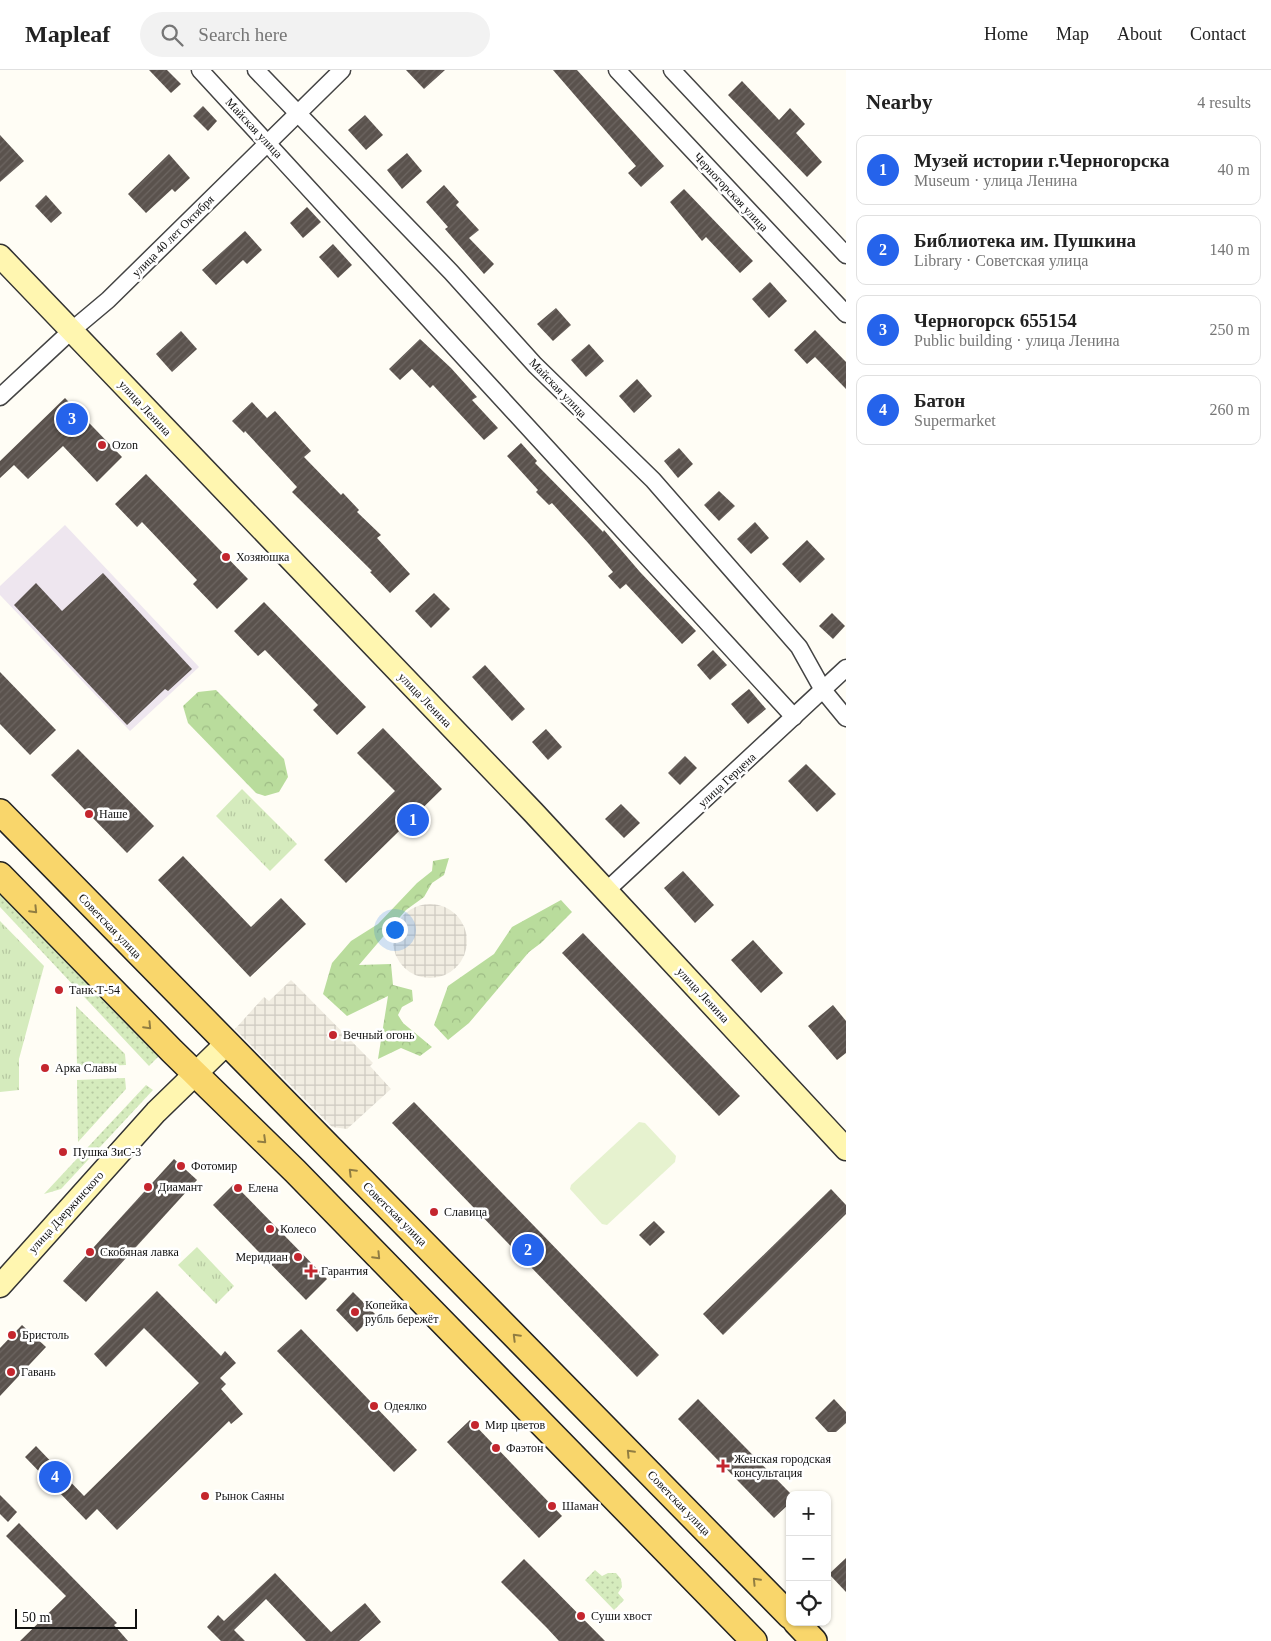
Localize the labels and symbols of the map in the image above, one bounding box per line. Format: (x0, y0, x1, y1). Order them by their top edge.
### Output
street label: Майская улица (223, 95, 286, 161)
street label: Черногорская улица (691, 150, 772, 235)
street label: улица 40 лет Октября (129, 192, 217, 280)
street label: Майская улица (526, 355, 590, 421)
street label: улица Ленина (116, 377, 175, 439)
pin: 3 (56, 400, 88, 438)
place label: Ozon (112, 438, 138, 452)
marker: Ozon (96, 439, 108, 451)
place label: Хозяюшка (236, 550, 290, 564)
marker: Хозяюшка (220, 551, 232, 563)
street label: улица Ленина (395, 670, 455, 731)
street label: улица Герцена (695, 749, 759, 810)
pin: 1 (397, 801, 429, 839)
place label: Наше (99, 807, 128, 821)
marker: Наше (83, 808, 95, 820)
street label: Советская улица (76, 891, 145, 962)
one-way arrow (28, 904, 37, 913)
your location (382, 917, 408, 943)
street label: улица Ленина (674, 964, 733, 1026)
place label: Танк Т-54 (69, 983, 120, 997)
marker: Танк Т-54 (53, 984, 65, 996)
one-way arrow (142, 1020, 151, 1029)
place label: Вечный огонь (343, 1028, 415, 1042)
marker: Вечный огонь (327, 1029, 339, 1041)
place label: Арка Славы (55, 1061, 117, 1075)
marker: Арка Славы (39, 1062, 51, 1074)
one-way arrow (257, 1135, 266, 1144)
place label: Пушка ЗиС-3 (73, 1145, 141, 1159)
marker: Пушка ЗиС-3 (57, 1146, 69, 1158)
place label: Фотомир (191, 1159, 237, 1173)
marker: Фотомир (175, 1160, 187, 1172)
street label: улица Дзержинского (26, 1168, 106, 1256)
one-way arrow (349, 1168, 358, 1177)
street label: Советская улица (360, 1179, 430, 1249)
place label: Диамант (158, 1180, 203, 1194)
marker: Диамант (142, 1181, 154, 1193)
place label: Елена (248, 1181, 279, 1195)
marker: Елена (232, 1182, 244, 1194)
place label: Славица (444, 1205, 488, 1219)
marker: Славица (428, 1206, 440, 1218)
place label: Колесо (280, 1222, 316, 1236)
marker: Колесо (264, 1223, 276, 1235)
pin: 2 (512, 1231, 544, 1269)
place label: Скобяная лавка (100, 1245, 179, 1259)
marker: Скобяная лавка (84, 1246, 96, 1258)
place label: Меридиан (235, 1250, 289, 1264)
one-way arrow (371, 1250, 380, 1259)
marker: Меридиан (292, 1251, 304, 1263)
place label: Гарантия (321, 1264, 368, 1278)
marker: Гарантия (305, 1265, 317, 1277)
place label: Копейка рубль бережёт (365, 1298, 439, 1326)
marker: Копейка рубль бережёт (349, 1306, 361, 1318)
place label: Бристоль (22, 1328, 70, 1342)
marker: Бристоль (6, 1329, 18, 1341)
one-way arrow (513, 1334, 522, 1343)
place label: Гавань (21, 1365, 56, 1379)
marker: Гавань (5, 1366, 17, 1378)
place label: Одеялко (384, 1399, 427, 1413)
marker: Одеялко (368, 1400, 380, 1412)
place label: Мир цветов (485, 1418, 546, 1432)
marker: Мир цветов (469, 1419, 481, 1431)
place label: Фаэтон (506, 1441, 544, 1455)
marker: Фаэтон (490, 1442, 502, 1454)
one-way arrow (627, 1450, 636, 1459)
place label: Женская городская консультация (734, 1452, 831, 1480)
pin: 4 (39, 1458, 71, 1496)
marker: Женская городская консультация (716, 1459, 730, 1473)
street label: Советская улица (645, 1468, 714, 1539)
place label: Рынок Саяны (215, 1489, 284, 1503)
marker: Рынок Саяны (199, 1490, 211, 1502)
place label: Шаман (562, 1499, 599, 1513)
marker: Шаман (546, 1500, 558, 1512)
one-way arrow (753, 1578, 762, 1587)
scale bar (15, 1606, 138, 1629)
place label: Суши хвост (591, 1609, 653, 1623)
marker: Суши хвост (575, 1610, 587, 1622)

